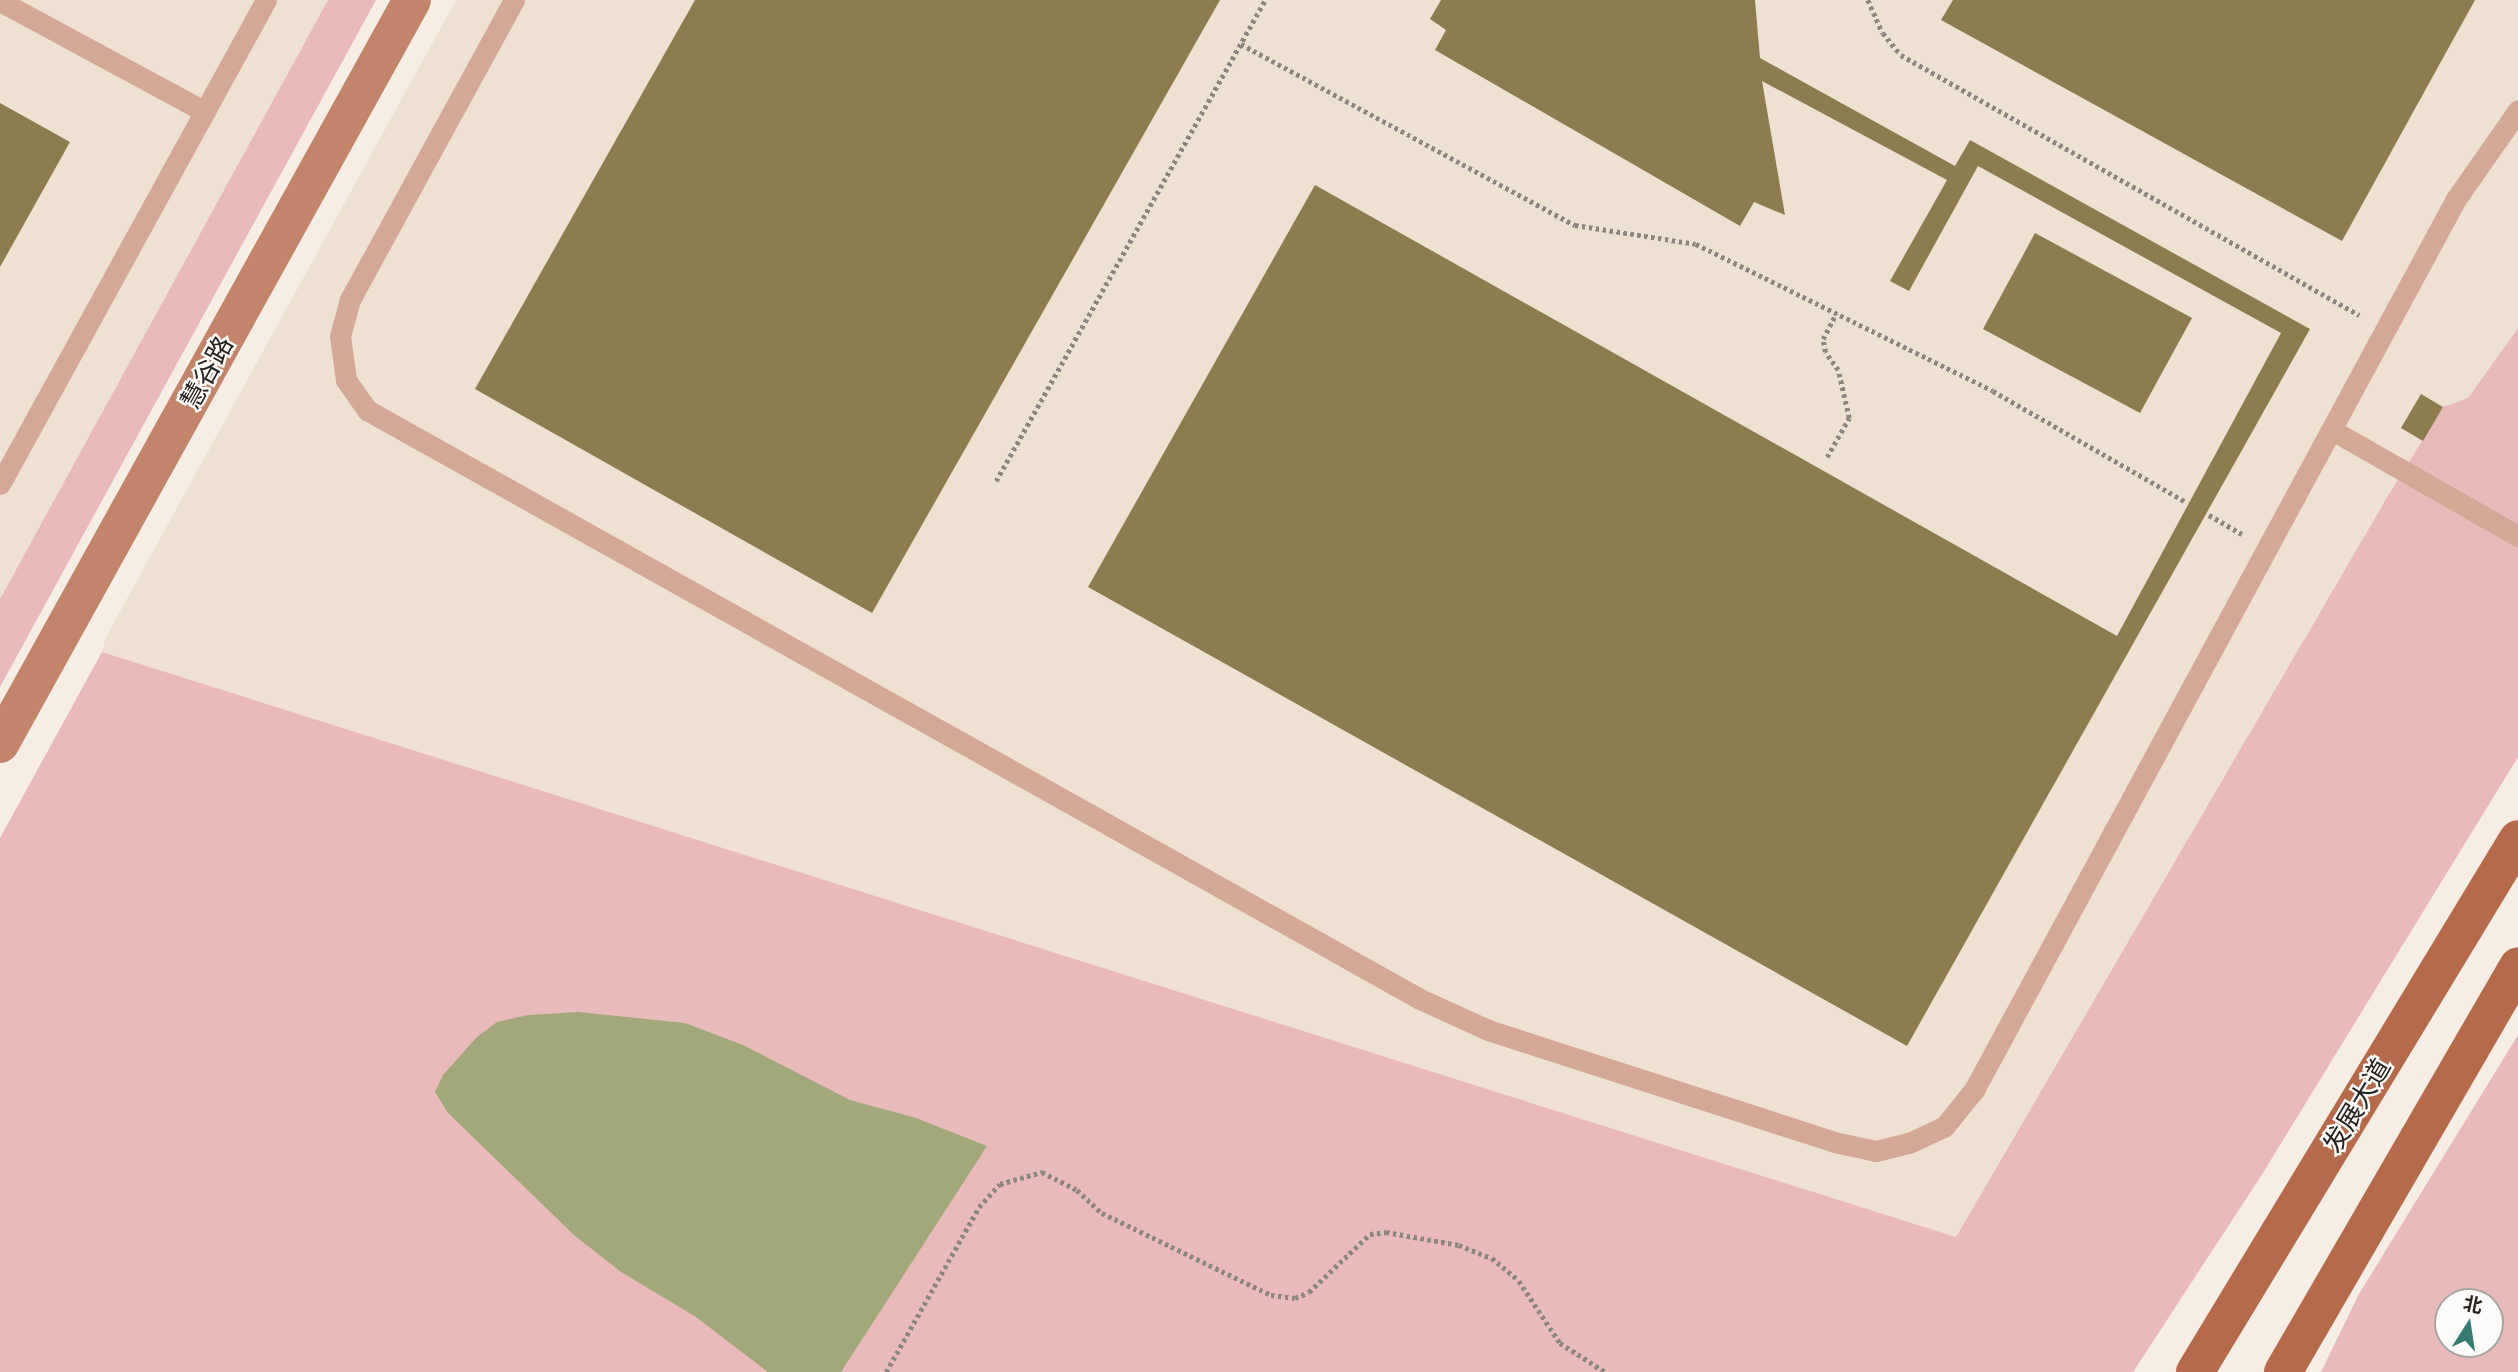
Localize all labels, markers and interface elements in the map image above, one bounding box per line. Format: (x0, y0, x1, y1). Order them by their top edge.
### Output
street label: 慧谷路 (173, 330, 239, 414)
street label: 发展大道 (2316, 1052, 2396, 1158)
north arrow (2434, 1288, 2504, 1358)
text: 北 (2461, 1291, 2485, 1317)

